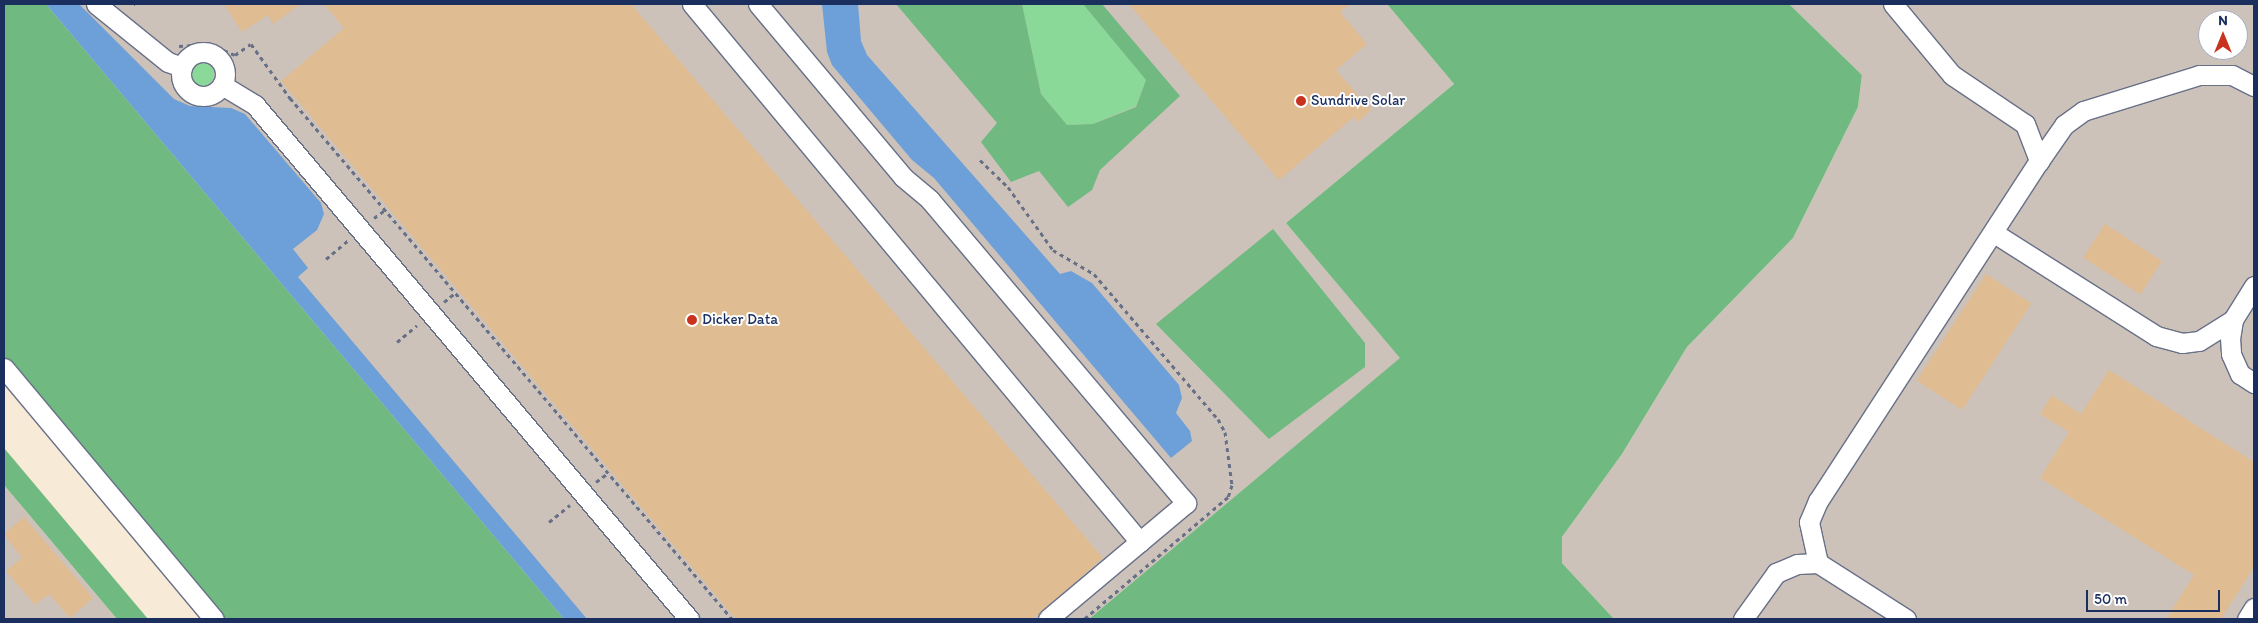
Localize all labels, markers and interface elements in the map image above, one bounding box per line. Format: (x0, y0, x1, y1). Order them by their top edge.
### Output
north arrow (2198, 10, 2248, 60)
text: N (2218, 12, 2228, 29)
place label: Sundrive Solar (1311, 92, 1405, 110)
marker: Sundrive Solar (1295, 95, 1307, 107)
place label: Dicker Data (702, 311, 778, 329)
marker: Dicker Data (686, 314, 698, 326)
scale bar (2088, 580, 2222, 612)
text: 50 m (2094, 590, 2127, 608)

